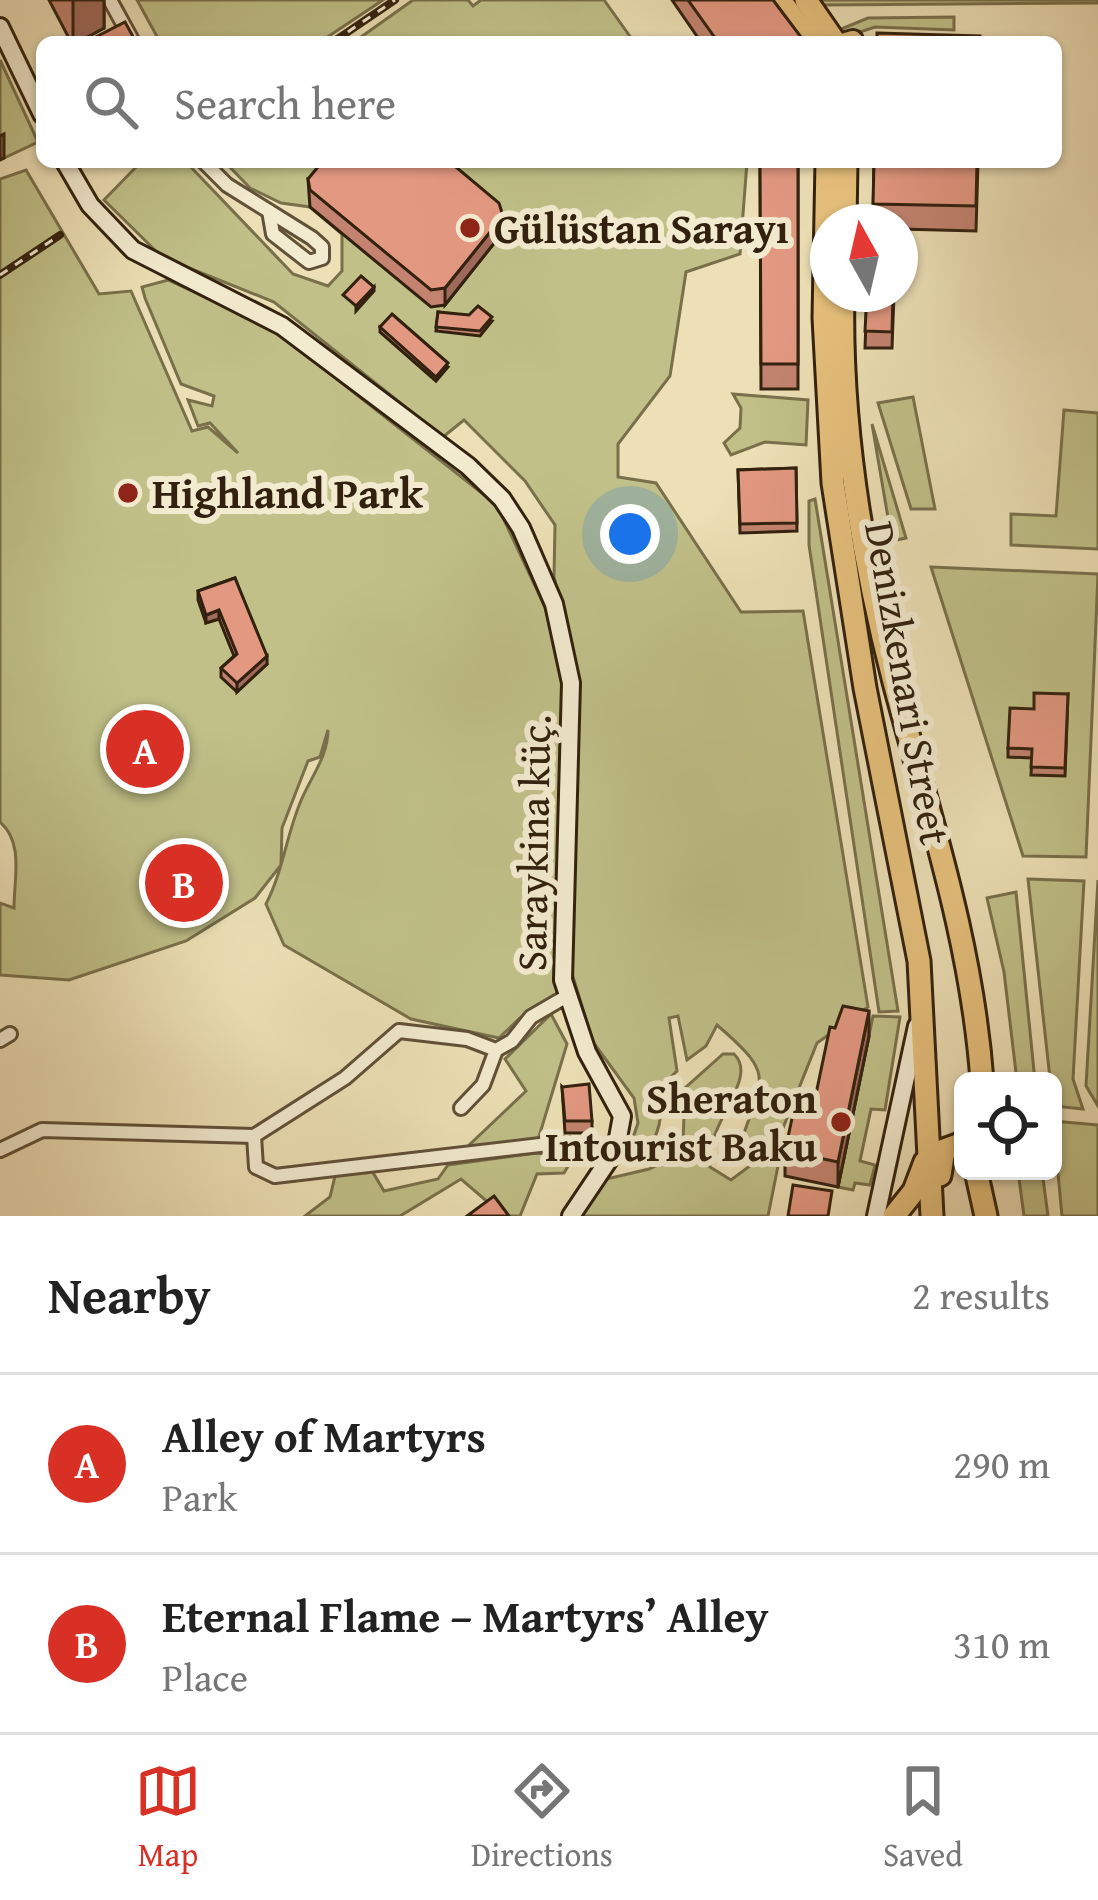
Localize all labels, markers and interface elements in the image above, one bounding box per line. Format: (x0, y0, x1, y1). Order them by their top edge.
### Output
search box (36, 36, 1062, 168)
icon: search (78, 69, 144, 135)
text: Search here (174, 70, 396, 135)
place label: Gülüstan Sarayı (494, 197, 789, 258)
north arrow (810, 204, 918, 312)
marker: Gülüstan Sarayı (457, 215, 483, 241)
place label: Highland Park (152, 462, 424, 523)
marker: Highland Park (115, 480, 141, 506)
your location (600, 504, 660, 564)
street label: Denizkenari Street (850, 517, 967, 849)
pin: A (106, 704, 184, 794)
street label: Saraykina küç. (500, 714, 565, 972)
pin: B (145, 838, 223, 928)
place label: Sheraton Intourist Baku (545, 1067, 817, 1176)
map controls (954, 1072, 1062, 1180)
button: locate (954, 1072, 1062, 1180)
marker: Sheraton Intourist Baku (828, 1109, 854, 1135)
text: Nearby (48, 1257, 211, 1332)
text: 2 results (912, 1266, 1050, 1323)
text: Alley of Martyrs (162, 1403, 486, 1468)
text: A (75, 1435, 99, 1492)
text: 290 m (953, 1435, 1050, 1492)
text: Park (162, 1468, 237, 1525)
text: Eternal Flame – Martyrs’ Alley (162, 1583, 769, 1648)
text: B (75, 1615, 99, 1672)
text: 310 m (953, 1615, 1050, 1672)
text: Place (162, 1648, 248, 1705)
tab: Map (135, 1758, 201, 1878)
tab: Directions (471, 1758, 613, 1878)
tab: Saved (883, 1758, 963, 1878)

